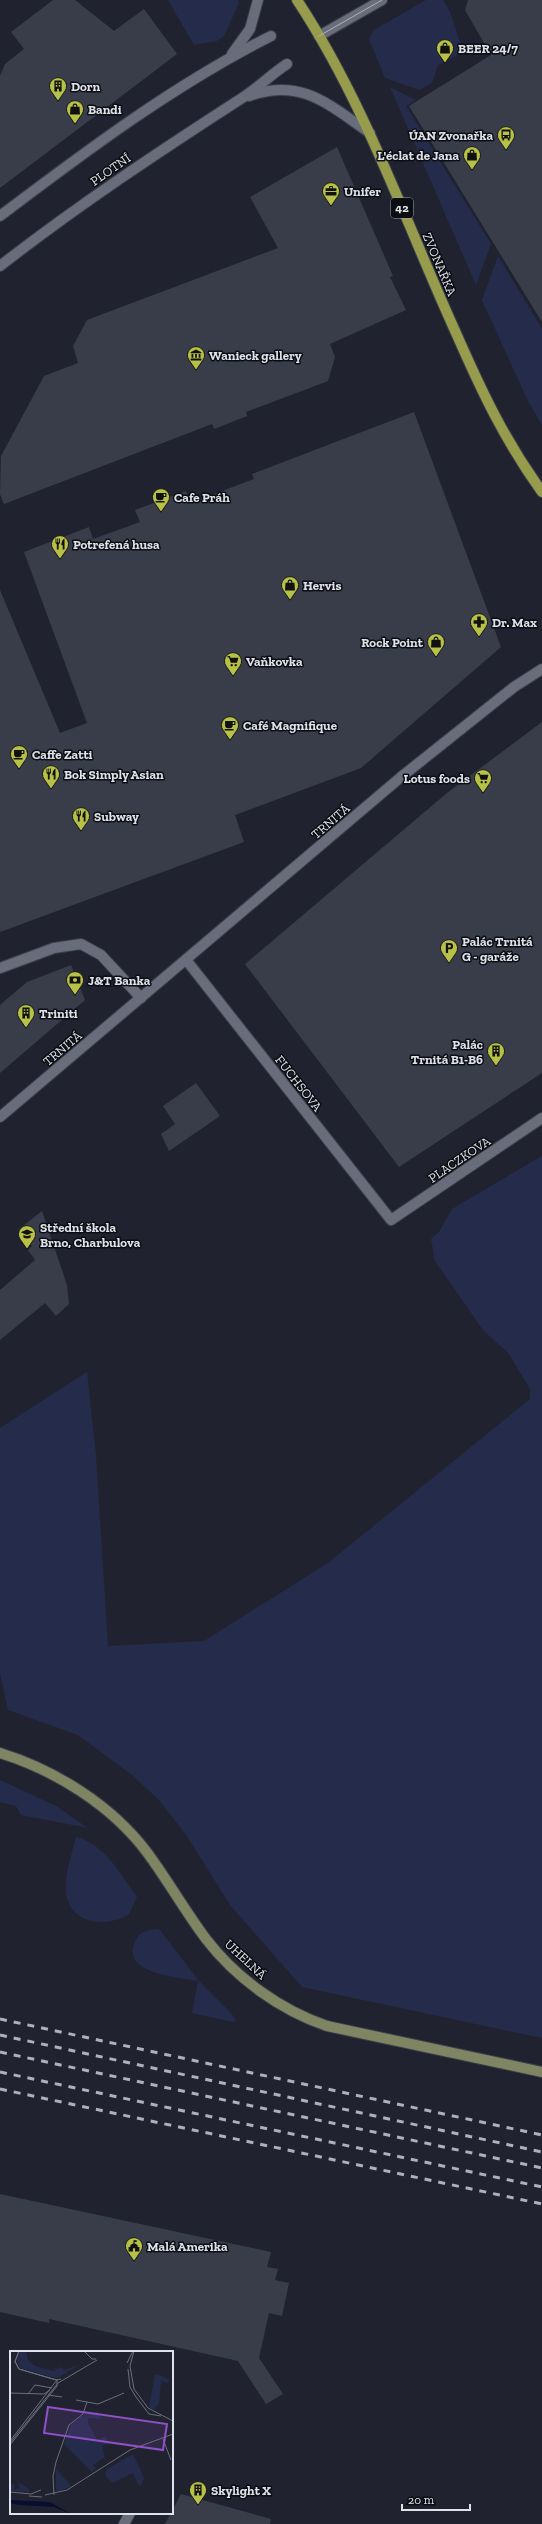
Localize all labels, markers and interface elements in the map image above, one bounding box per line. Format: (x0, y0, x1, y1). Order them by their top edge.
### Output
shop icon: BEER 24/7 (435, 38, 455, 63)
place label: BEER 24/7 (458, 41, 519, 56)
building icon: Dorn (48, 76, 68, 101)
place label: Dorn (71, 79, 101, 94)
shop icon: Bandi (65, 99, 85, 124)
place label: Bandi (88, 102, 122, 117)
bus stop icon: ÚAN Zvonařka (496, 125, 516, 150)
place label: ÚAN Zvonařka (409, 128, 493, 143)
shop icon: L'éclat de Jana (462, 145, 482, 170)
place label: L'éclat de Jana (377, 148, 459, 163)
street label: PLOTNÍ (87, 150, 133, 189)
office icon: Unifer (321, 181, 341, 206)
place label: Unifer (344, 184, 381, 199)
road number: 42 (391, 198, 413, 218)
street label: ZVONAŘKA (419, 230, 460, 299)
museum icon: Wanieck gallery (186, 345, 206, 370)
place label: Wanieck gallery (209, 348, 302, 363)
cafe icon: Cafe Práh (151, 487, 171, 512)
place label: Cafe Práh (174, 490, 230, 505)
restaurant icon: Potrefená husa (50, 534, 70, 559)
place label: Potrefená husa (73, 537, 160, 552)
shop icon: Hervis (280, 575, 300, 600)
place label: Hervis (303, 578, 341, 593)
pharmacy icon: Dr. Max (469, 612, 489, 637)
place label: Dr. Max (492, 615, 537, 630)
shop icon: Rock Point (426, 632, 446, 657)
place label: Rock Point (361, 635, 424, 650)
supermarket icon: Vaňkovka (223, 651, 243, 676)
place label: Vaňkovka (246, 654, 303, 669)
cafe icon: Café Magnifique (220, 715, 240, 740)
place label: Café Magnifique (243, 718, 338, 733)
cafe icon: Caffe Zatti (9, 744, 29, 769)
place label: Caffe Zatti (32, 747, 93, 762)
restaurant icon: Bok Simply Asian (41, 764, 61, 789)
place label: Bok Simply Asian (64, 767, 164, 782)
supermarket icon: Lotus foods (473, 768, 493, 793)
place label: Lotus foods (403, 771, 470, 786)
street label: TRNITÁ (308, 800, 353, 842)
restaurant icon: Subway (71, 806, 91, 831)
place label: Subway (94, 809, 139, 824)
place label: Palác Trnitá G - garáže (462, 934, 533, 964)
parking icon: Palác Trnitá G - garáže (439, 938, 459, 963)
bank icon: J&T Banka (65, 970, 85, 995)
place label: J&T Banka (88, 973, 151, 988)
building icon: Triniti (16, 1003, 36, 1028)
place label: Triniti (39, 1006, 78, 1021)
street label: TRNITÁ (40, 1028, 85, 1069)
place label: Palác Trnitá B1-B6 (411, 1037, 483, 1067)
building icon: Palác Trnitá B1-B6 (486, 1041, 506, 1066)
street label: FUCHSOVA (272, 1052, 325, 1115)
street label: PLACZKOVA (425, 1133, 494, 1186)
place label: Střední škola Brno, Charbulova (40, 1220, 141, 1250)
school or university icon: Střední škola Brno, Charbulova (17, 1224, 37, 1249)
street label: UHELNÁ (222, 1936, 270, 1983)
public building icon: Malá Amerika (124, 2236, 144, 2261)
place label: Malá Amerika (147, 2239, 228, 2254)
inset map (10, 2351, 173, 2514)
building icon: Skylight X (188, 2480, 208, 2505)
place label: Skylight X (211, 2483, 271, 2498)
scale bar (402, 2486, 470, 2512)
text: 20 m (408, 2493, 435, 2507)

